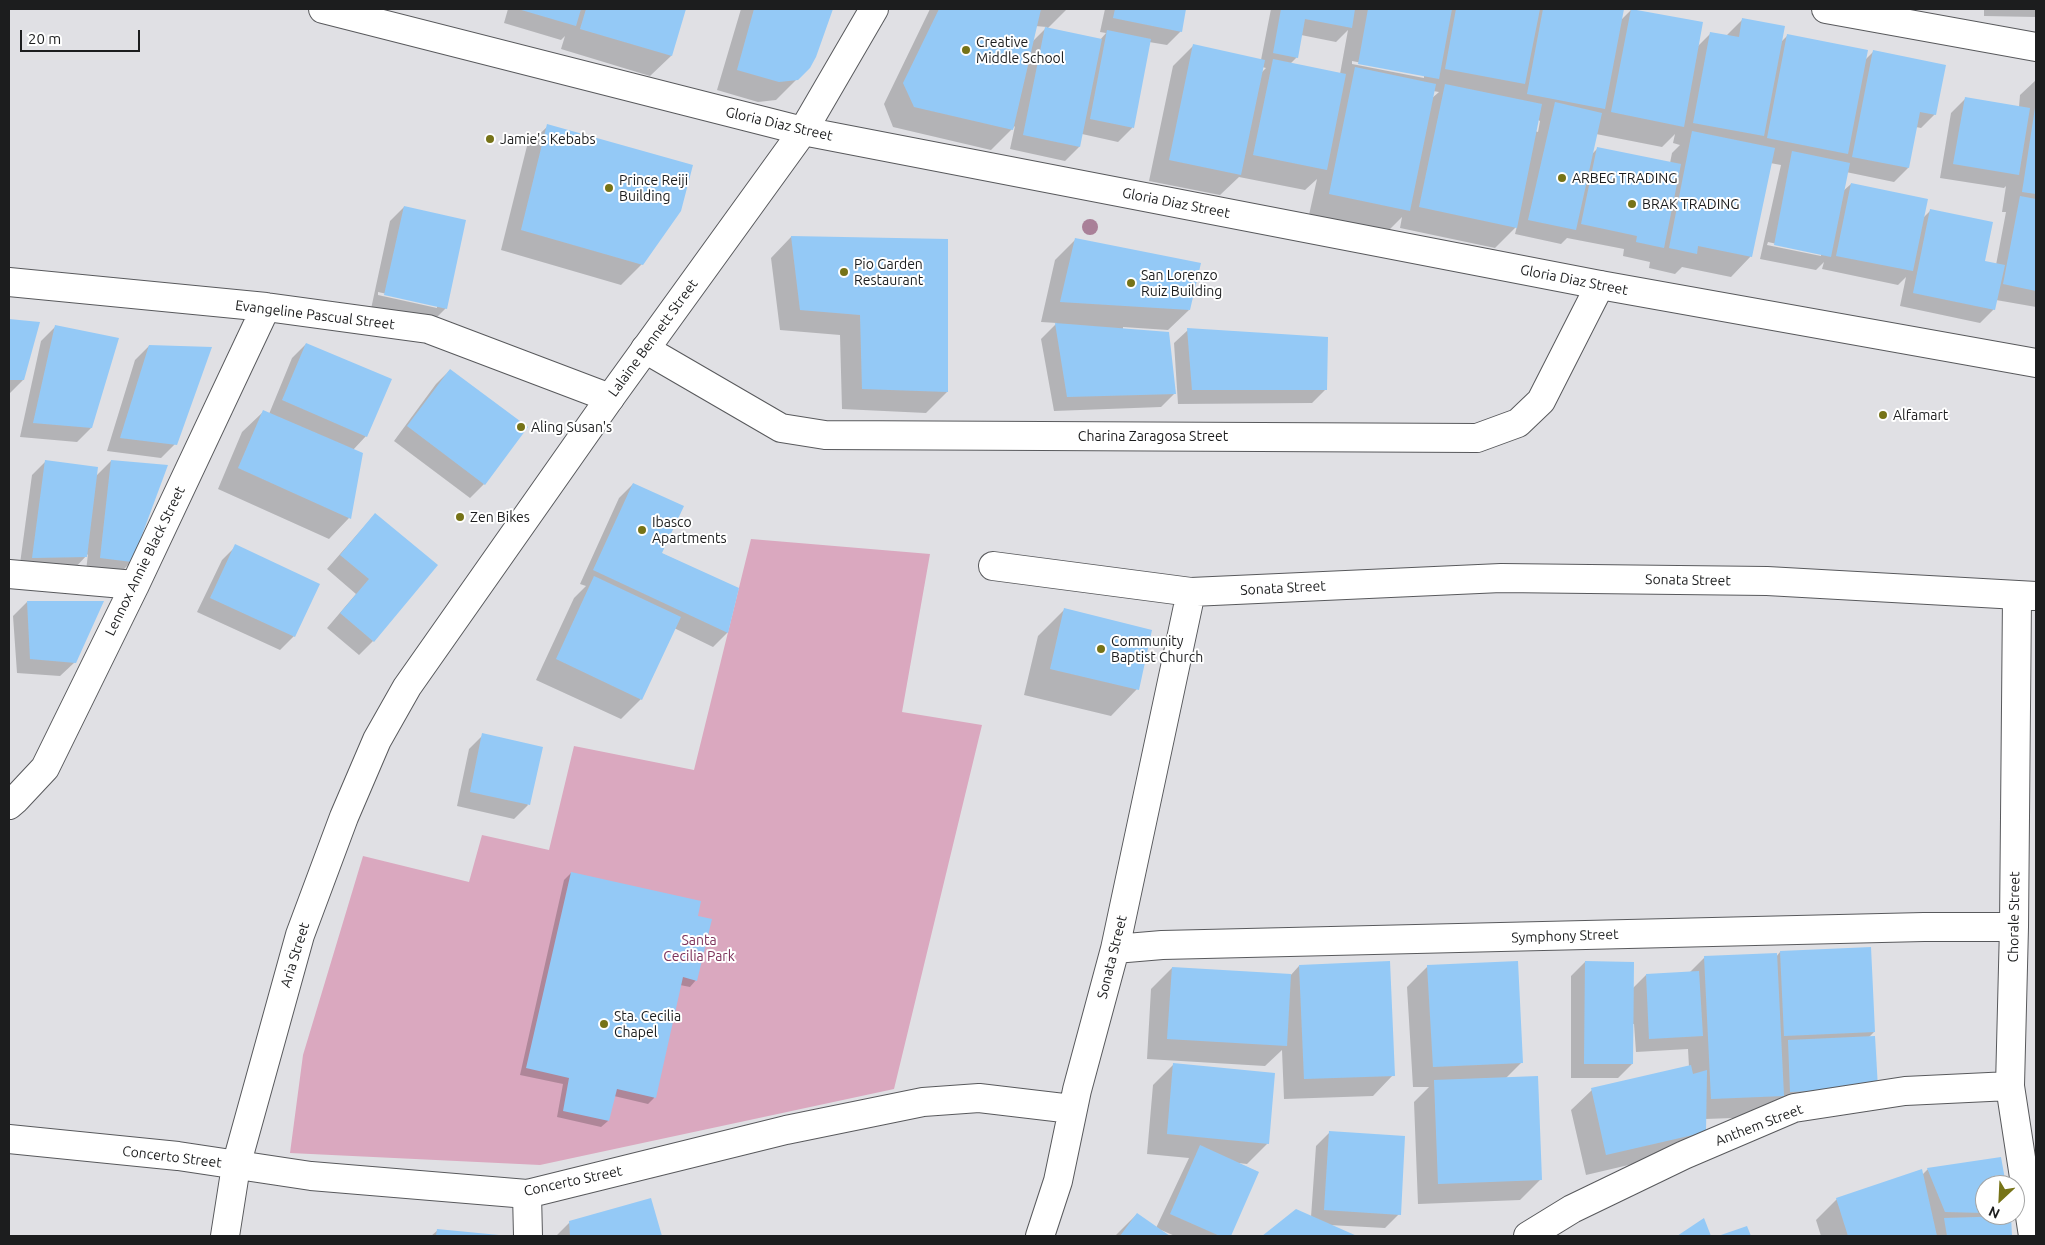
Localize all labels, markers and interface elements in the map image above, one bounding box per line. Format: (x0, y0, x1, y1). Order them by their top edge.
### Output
scale bar (22, 20, 142, 52)
text: 20 m (28, 30, 61, 47)
place label: Creative Middle School (976, 34, 1064, 66)
marker: Creative Middle School (960, 44, 972, 56)
street label: Gloria Diaz Street (724, 104, 834, 144)
place label: Jamie's Kebabs (500, 131, 595, 147)
marker: Jamie's Kebabs (484, 133, 496, 145)
place label: ARBEG TRADING (1572, 170, 1678, 186)
place label: Prince Reiji Building (619, 172, 688, 204)
marker: ARBEG TRADING (1556, 172, 1568, 184)
marker: Prince Reiji Building (603, 182, 615, 194)
street label: Gloria Diaz Street (1121, 184, 1231, 222)
place label: BRAK TRADING (1642, 196, 1740, 212)
marker: BRAK TRADING (1626, 198, 1638, 210)
place label: Pio Garden Restaurant (854, 256, 923, 288)
street label: Gloria Diaz Street (1519, 261, 1629, 299)
marker: Pio Garden Restaurant (838, 266, 850, 278)
place label: San Lorenzo Ruiz Building (1141, 267, 1222, 300)
street label: Lalaine Bennett Street (605, 276, 701, 400)
marker: San Lorenzo Ruiz Building (1125, 277, 1137, 289)
street label: Evangeline Pascual Street (234, 297, 396, 333)
place label: Alfamart (1893, 407, 1948, 423)
marker: Alfamart (1877, 409, 1889, 421)
place label: Aling Susan's (531, 419, 612, 435)
marker: Aling Susan's (515, 421, 527, 433)
street label: Charina Zaragosa Street (1078, 428, 1228, 444)
street label: Lennox Annie Black Street (101, 484, 189, 638)
place label: Zen Bikes (470, 509, 530, 525)
marker: Zen Bikes (454, 511, 466, 523)
place label: Ibasco Apartments (652, 514, 727, 546)
marker: Ibasco Apartments (636, 524, 648, 536)
street label: Sonata Street (1645, 571, 1731, 589)
street label: Sonata Street (1240, 577, 1326, 599)
place label: Community Baptist Church (1111, 633, 1203, 666)
marker: Community Baptist Church (1095, 643, 1107, 655)
street label: Chorale Street (2005, 871, 2023, 963)
street label: Sonata Street (1093, 913, 1131, 1001)
street label: Aria Street (277, 920, 313, 990)
street label: Symphony Street (1511, 926, 1619, 946)
park label: Santa Cecilia Park (663, 932, 735, 964)
place label: Sta. Cecilia Chapel (614, 1008, 681, 1040)
marker: Sta. Cecilia Chapel (598, 1018, 610, 1030)
street label: Anthem Street (1713, 1101, 1805, 1149)
street label: Concerto Street (121, 1143, 223, 1171)
street label: Concerto Street (522, 1162, 624, 1200)
north arrow (1975, 1175, 2025, 1225)
text: N (1986, 1203, 2002, 1222)

